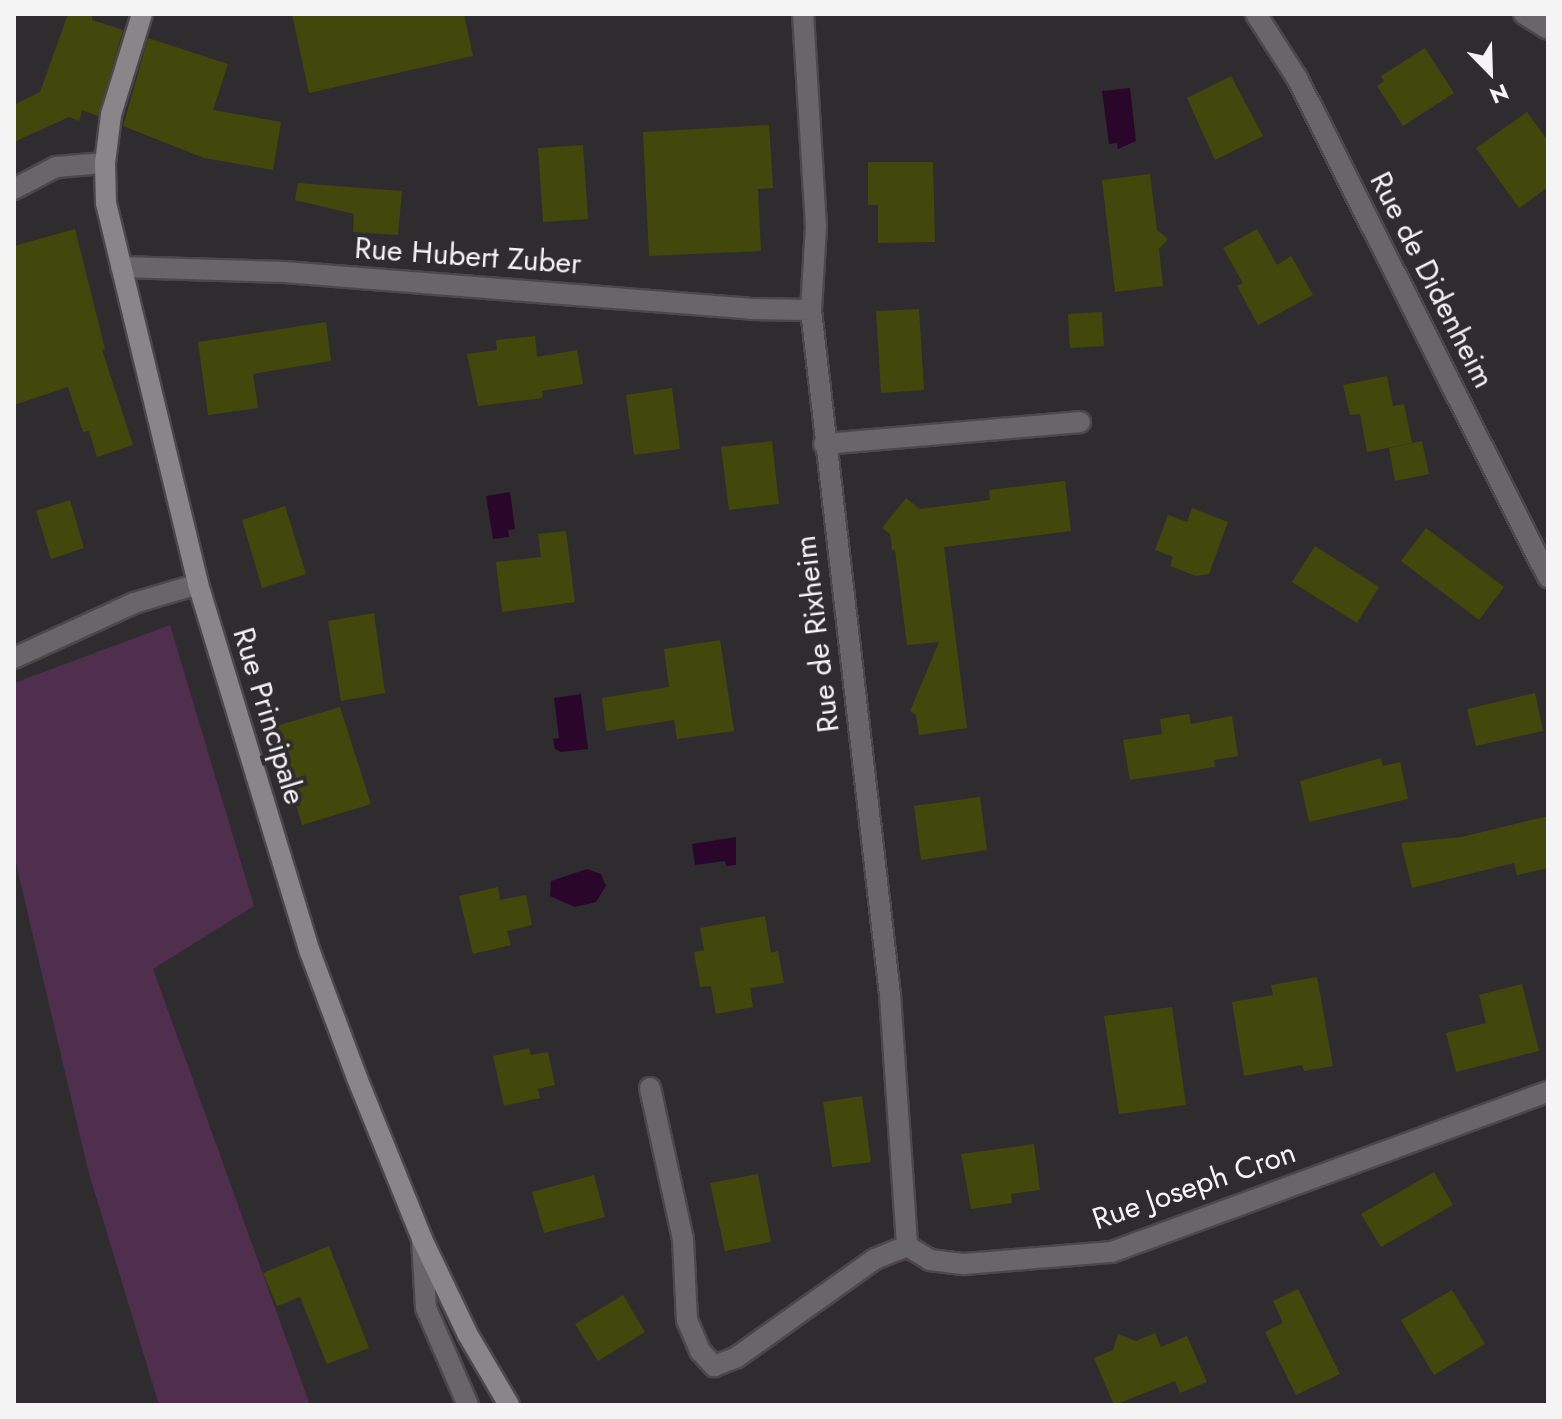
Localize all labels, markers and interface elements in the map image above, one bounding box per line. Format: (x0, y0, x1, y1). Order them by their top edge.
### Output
north arrow (1450, 32, 1530, 112)
text: N (1485, 76, 1514, 112)
street label: Rue de Didenheim (1362, 166, 1502, 394)
street label: Rue Hubert Zuber (353, 230, 583, 282)
street label: Rue de Rixheim (787, 533, 847, 735)
street label: Rue Principale (225, 623, 313, 809)
street label: Rue Joseph Cron (1088, 1134, 1300, 1238)

